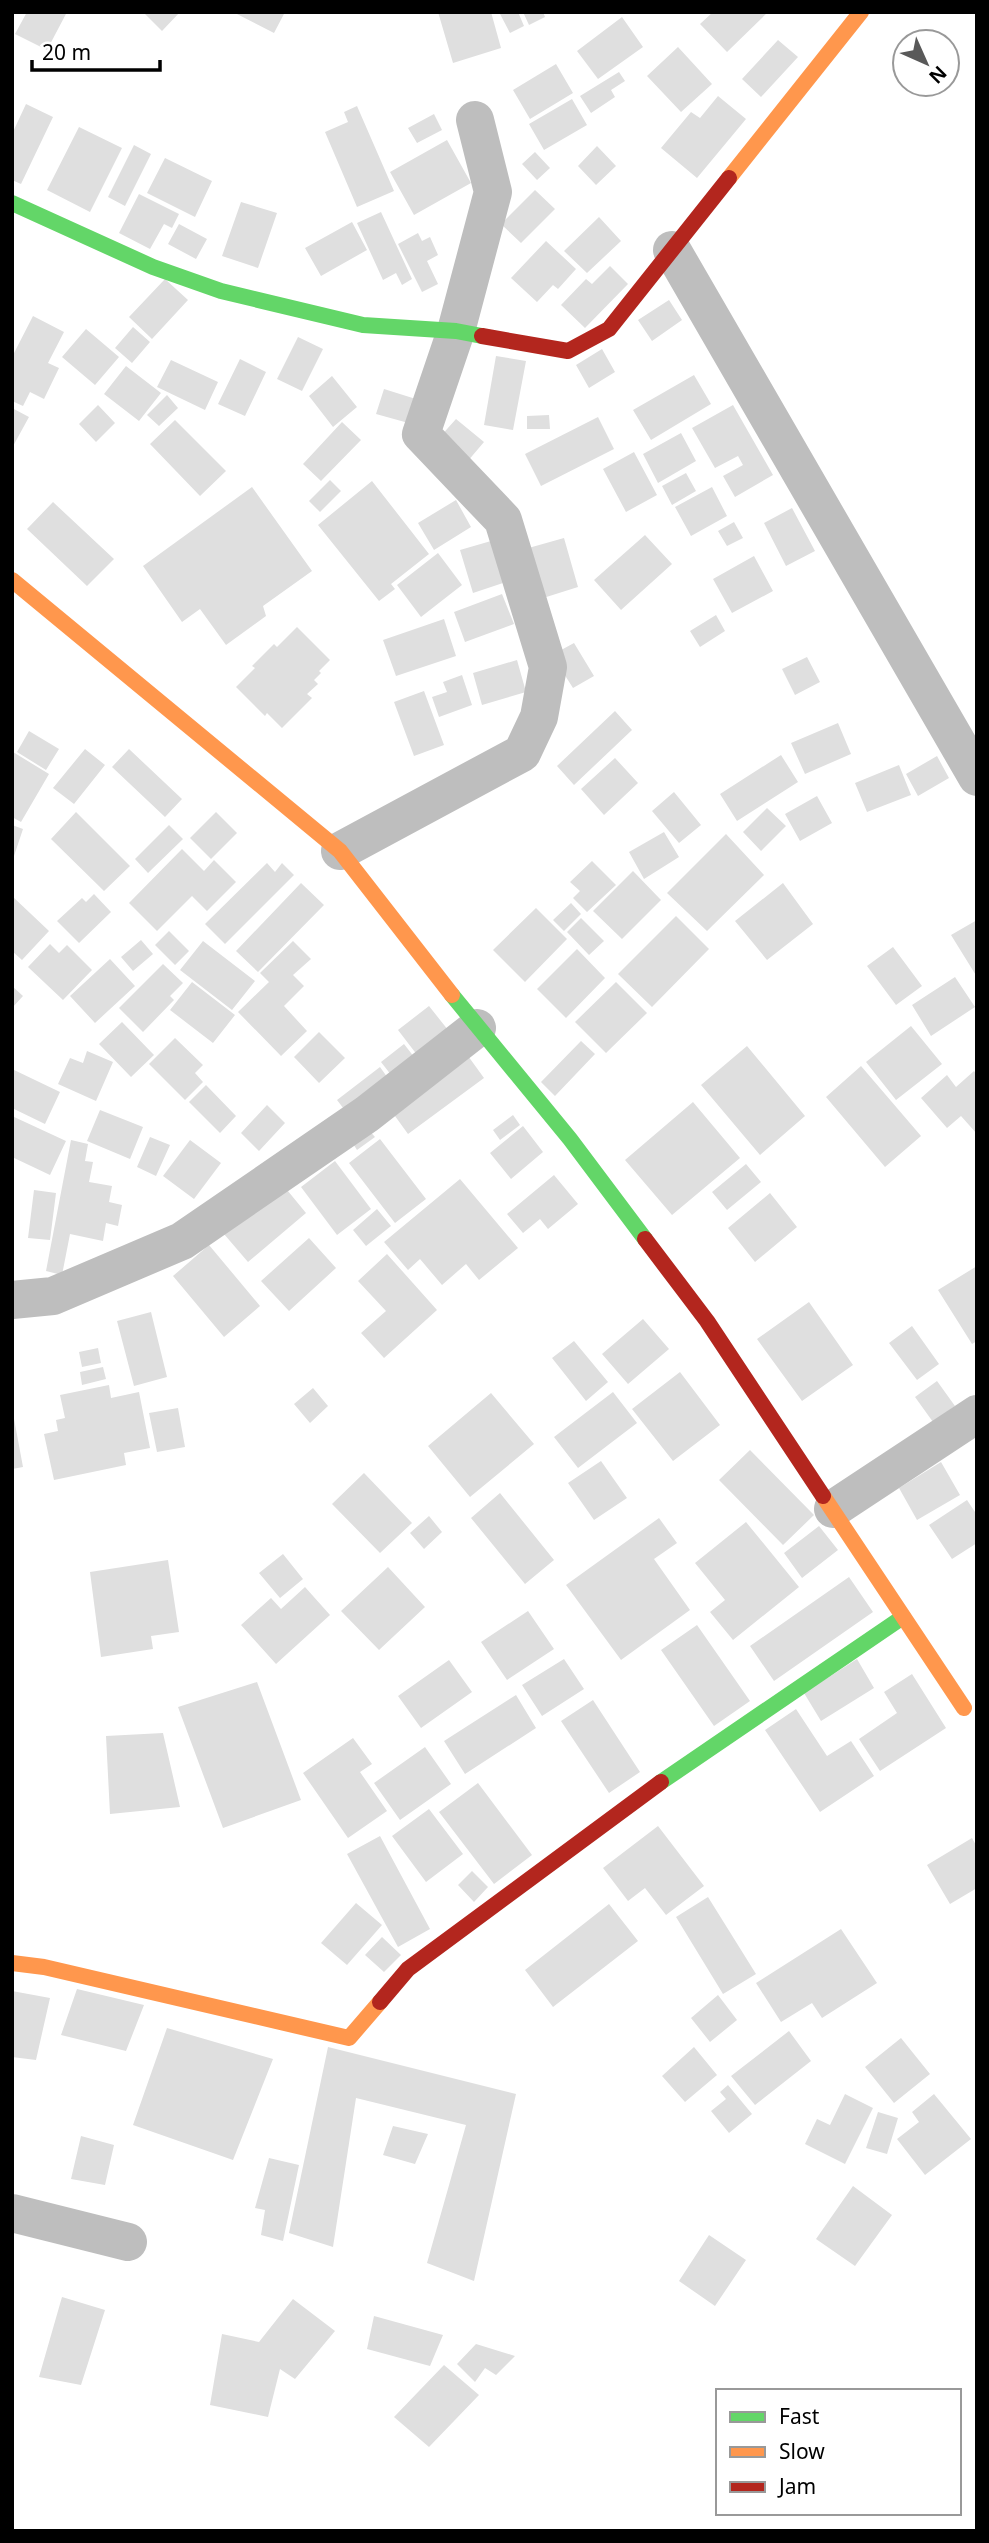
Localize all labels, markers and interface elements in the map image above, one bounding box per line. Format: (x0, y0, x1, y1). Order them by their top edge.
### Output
scale bar (32, 28, 159, 72)
north arrow (891, 28, 961, 98)
text: 20 m (42, 38, 91, 66)
text: N (923, 60, 953, 90)
legend (716, 2389, 961, 2515)
text: Fast (779, 2402, 820, 2430)
text: Slow (779, 2437, 825, 2465)
text: Jam (777, 2472, 816, 2500)

